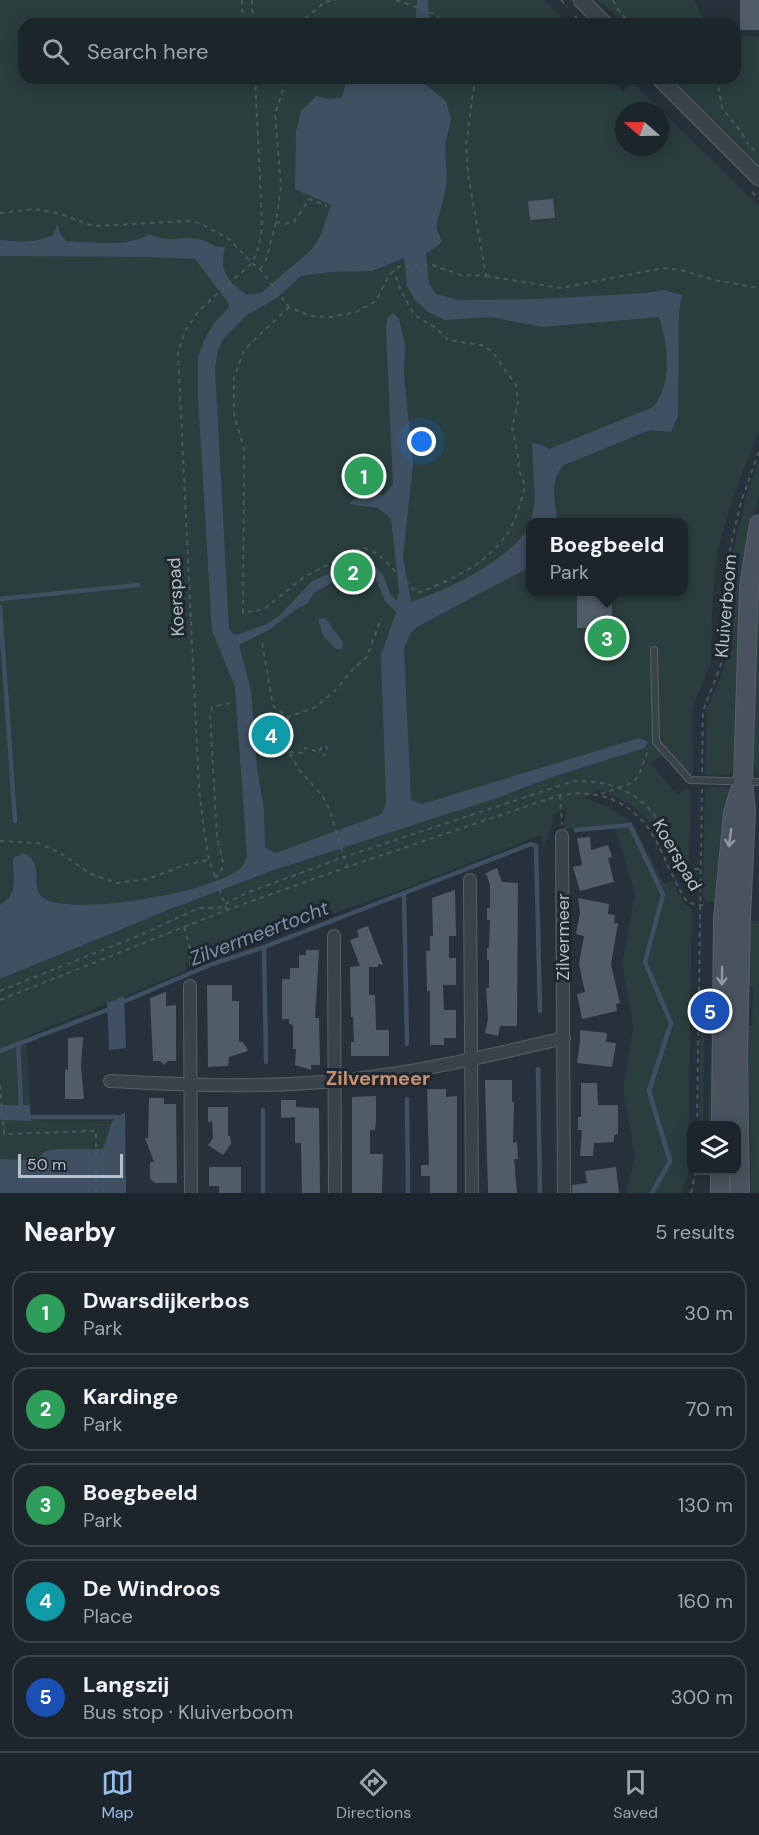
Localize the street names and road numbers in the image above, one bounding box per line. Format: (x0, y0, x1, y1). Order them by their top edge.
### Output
street label: Kluiverboom (710, 553, 742, 659)
street label: Koerspad (162, 557, 190, 637)
street label: Koerspad (647, 815, 707, 895)
street label: Zilvermeer (551, 893, 575, 981)

